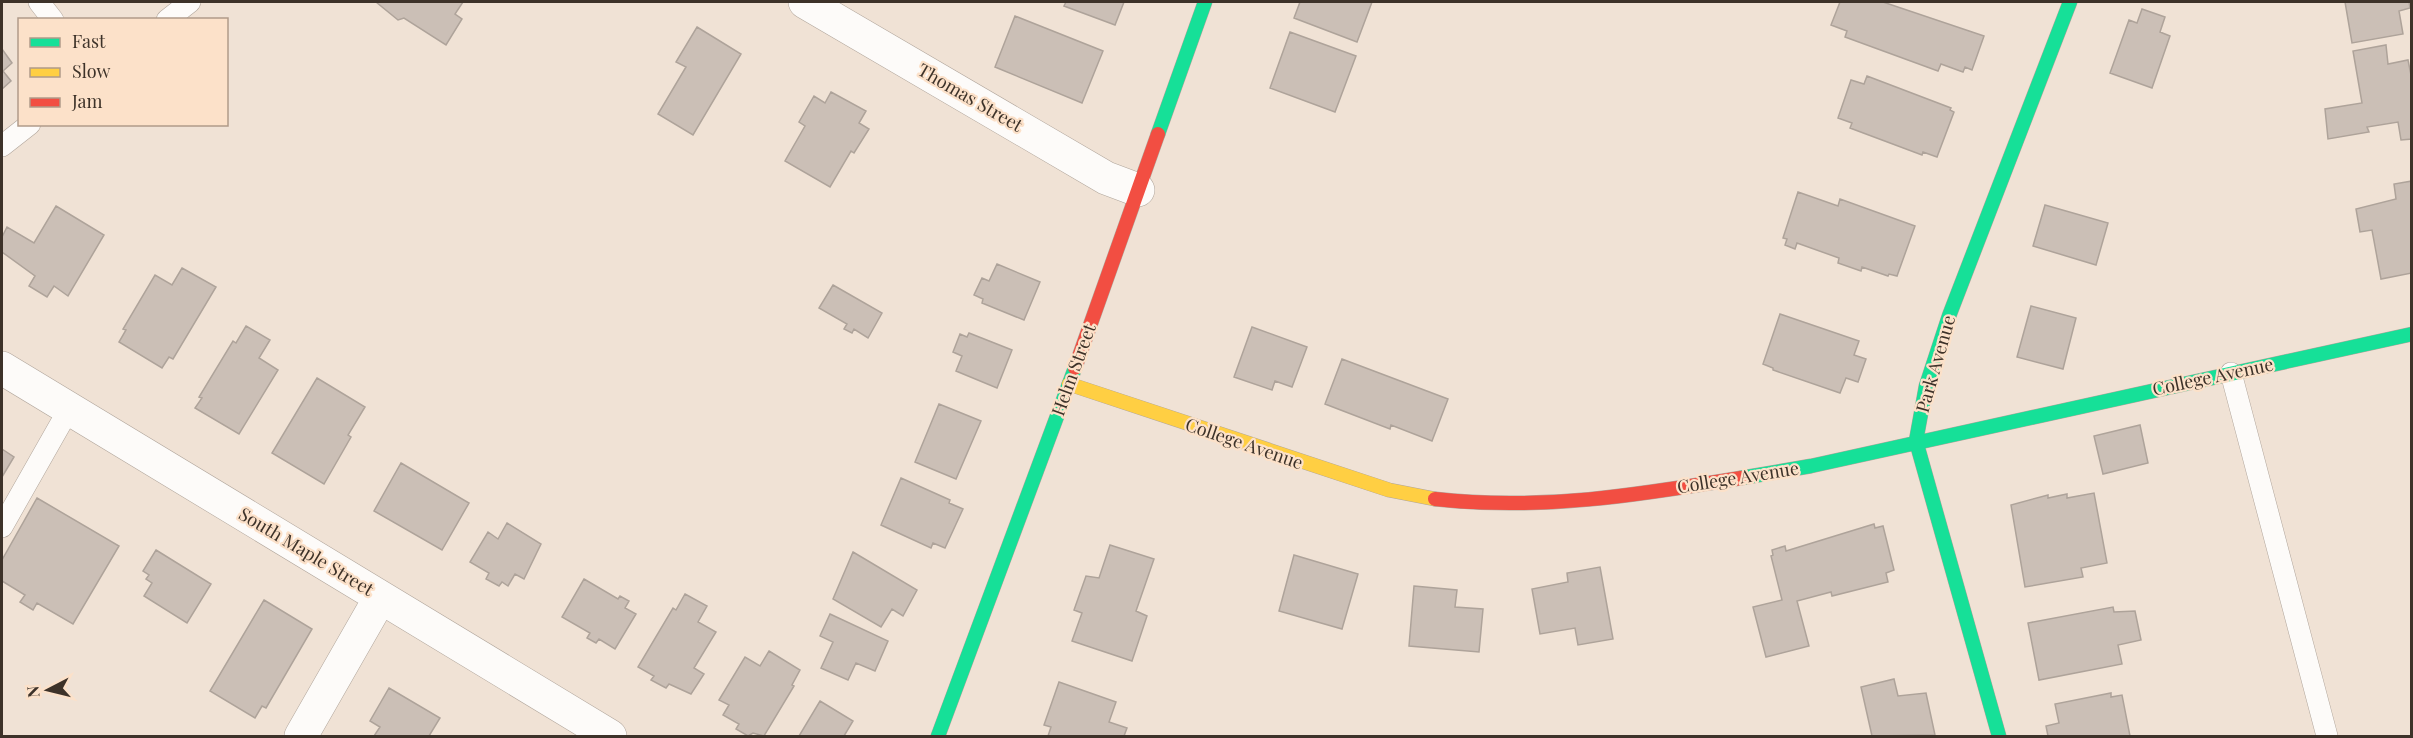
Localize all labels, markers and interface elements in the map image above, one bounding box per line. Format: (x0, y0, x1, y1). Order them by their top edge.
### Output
legend (18, 18, 228, 126)
text: Fast (72, 29, 106, 53)
street label: Thomas Street (914, 57, 1028, 137)
text: Slow (72, 59, 110, 83)
text: Jam (71, 89, 102, 113)
street label: Park Avenue (1910, 312, 1960, 415)
street label: Helm Street (1045, 320, 1101, 419)
street label: College Avenue (2150, 351, 2275, 401)
street label: College Avenue (1182, 412, 1306, 474)
street label: College Avenue (1675, 456, 1800, 498)
street label: South Maple Street (235, 501, 379, 601)
north arrow (18, 660, 78, 720)
text: N (21, 684, 44, 699)

